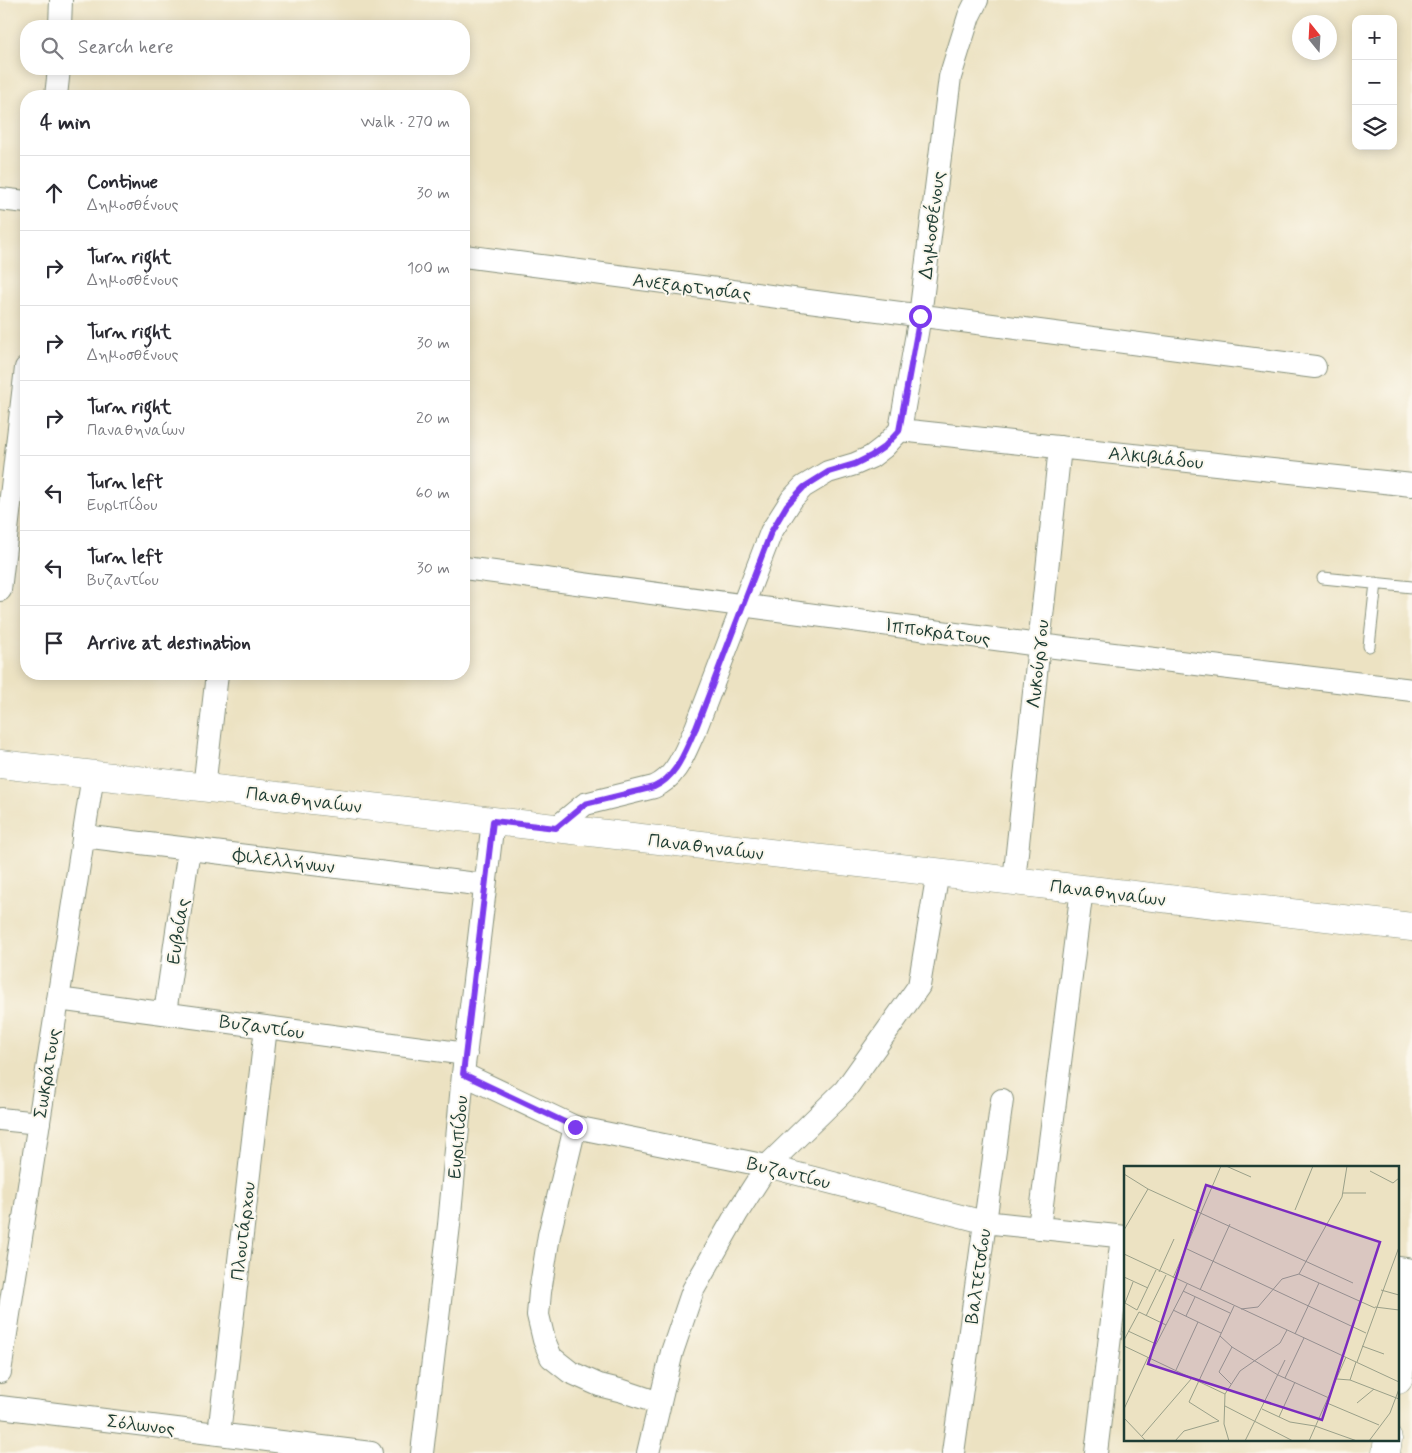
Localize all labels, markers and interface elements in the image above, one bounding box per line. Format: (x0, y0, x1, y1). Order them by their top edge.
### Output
north arrow (1292, 15, 1337, 60)
map controls (1352, 15, 1397, 150)
button: + (1352, 15, 1397, 60)
search box (20, 20, 470, 75)
icon: search (38, 34, 66, 62)
text: Search here (78, 35, 174, 60)
button: − (1352, 60, 1397, 105)
button: layers (1352, 105, 1397, 150)
text: 4 min (40, 109, 91, 137)
text: Walk · 270 m (361, 112, 450, 133)
text: Continue (87, 170, 158, 195)
street label: Δημοσθένους (913, 170, 952, 281)
icon: ahead (40, 179, 68, 207)
text: 30 m (417, 183, 450, 204)
text: Δημοσθένους (87, 195, 178, 216)
text: Turn right (87, 245, 171, 270)
icon: right (40, 254, 68, 282)
text: 100 m (407, 258, 450, 279)
street label: Ανεξαρτησίας (631, 268, 753, 307)
text: Δημοσθένους (87, 270, 178, 291)
route start (909, 305, 932, 328)
text: Turn right (87, 320, 171, 345)
icon: right (40, 329, 68, 357)
text: 30 m (417, 333, 450, 354)
text: Δημοσθένους (87, 345, 178, 366)
text: Turn right (87, 395, 171, 420)
icon: right (40, 404, 68, 432)
text: 20 m (416, 408, 450, 429)
text: Παναθηναίων (87, 420, 185, 441)
street label: Αλκιβιάδου (1107, 441, 1205, 476)
text: Turn left (87, 470, 163, 495)
icon: left (40, 479, 68, 507)
text: 60 m (416, 483, 450, 504)
text: Ευριπίδου (87, 495, 157, 516)
text: Turn left (87, 545, 163, 570)
icon: left (40, 554, 68, 582)
text: 30 m (417, 558, 450, 579)
text: Βυζαντίου (87, 570, 159, 591)
street label: Ιπποκράτους (883, 613, 992, 652)
street label: Λυκούργου (1021, 618, 1056, 710)
icon: arrive (40, 629, 68, 657)
text: Arrive at destination (87, 631, 251, 656)
street label: Παναθηναίων (245, 781, 363, 820)
street label: Παναθηναίων (647, 828, 765, 867)
street label: Φιλελλήνων (231, 843, 336, 880)
street label: Παναθηναίων (1049, 874, 1167, 913)
street label: Ευβοίας (161, 896, 196, 966)
street label: Βυζαντίου (218, 1009, 306, 1046)
street label: Σωκράτους (28, 1026, 67, 1120)
street label: Ευριπίδου (442, 1094, 475, 1180)
route end (564, 1116, 587, 1139)
street label: Βυζαντίου (744, 1151, 833, 1196)
inset map (1124, 1166, 1400, 1440)
street label: Πλουτάρχου (225, 1180, 262, 1282)
street label: Βαλτετσίου (959, 1227, 998, 1325)
street label: Σόλωνος (105, 1409, 176, 1442)

